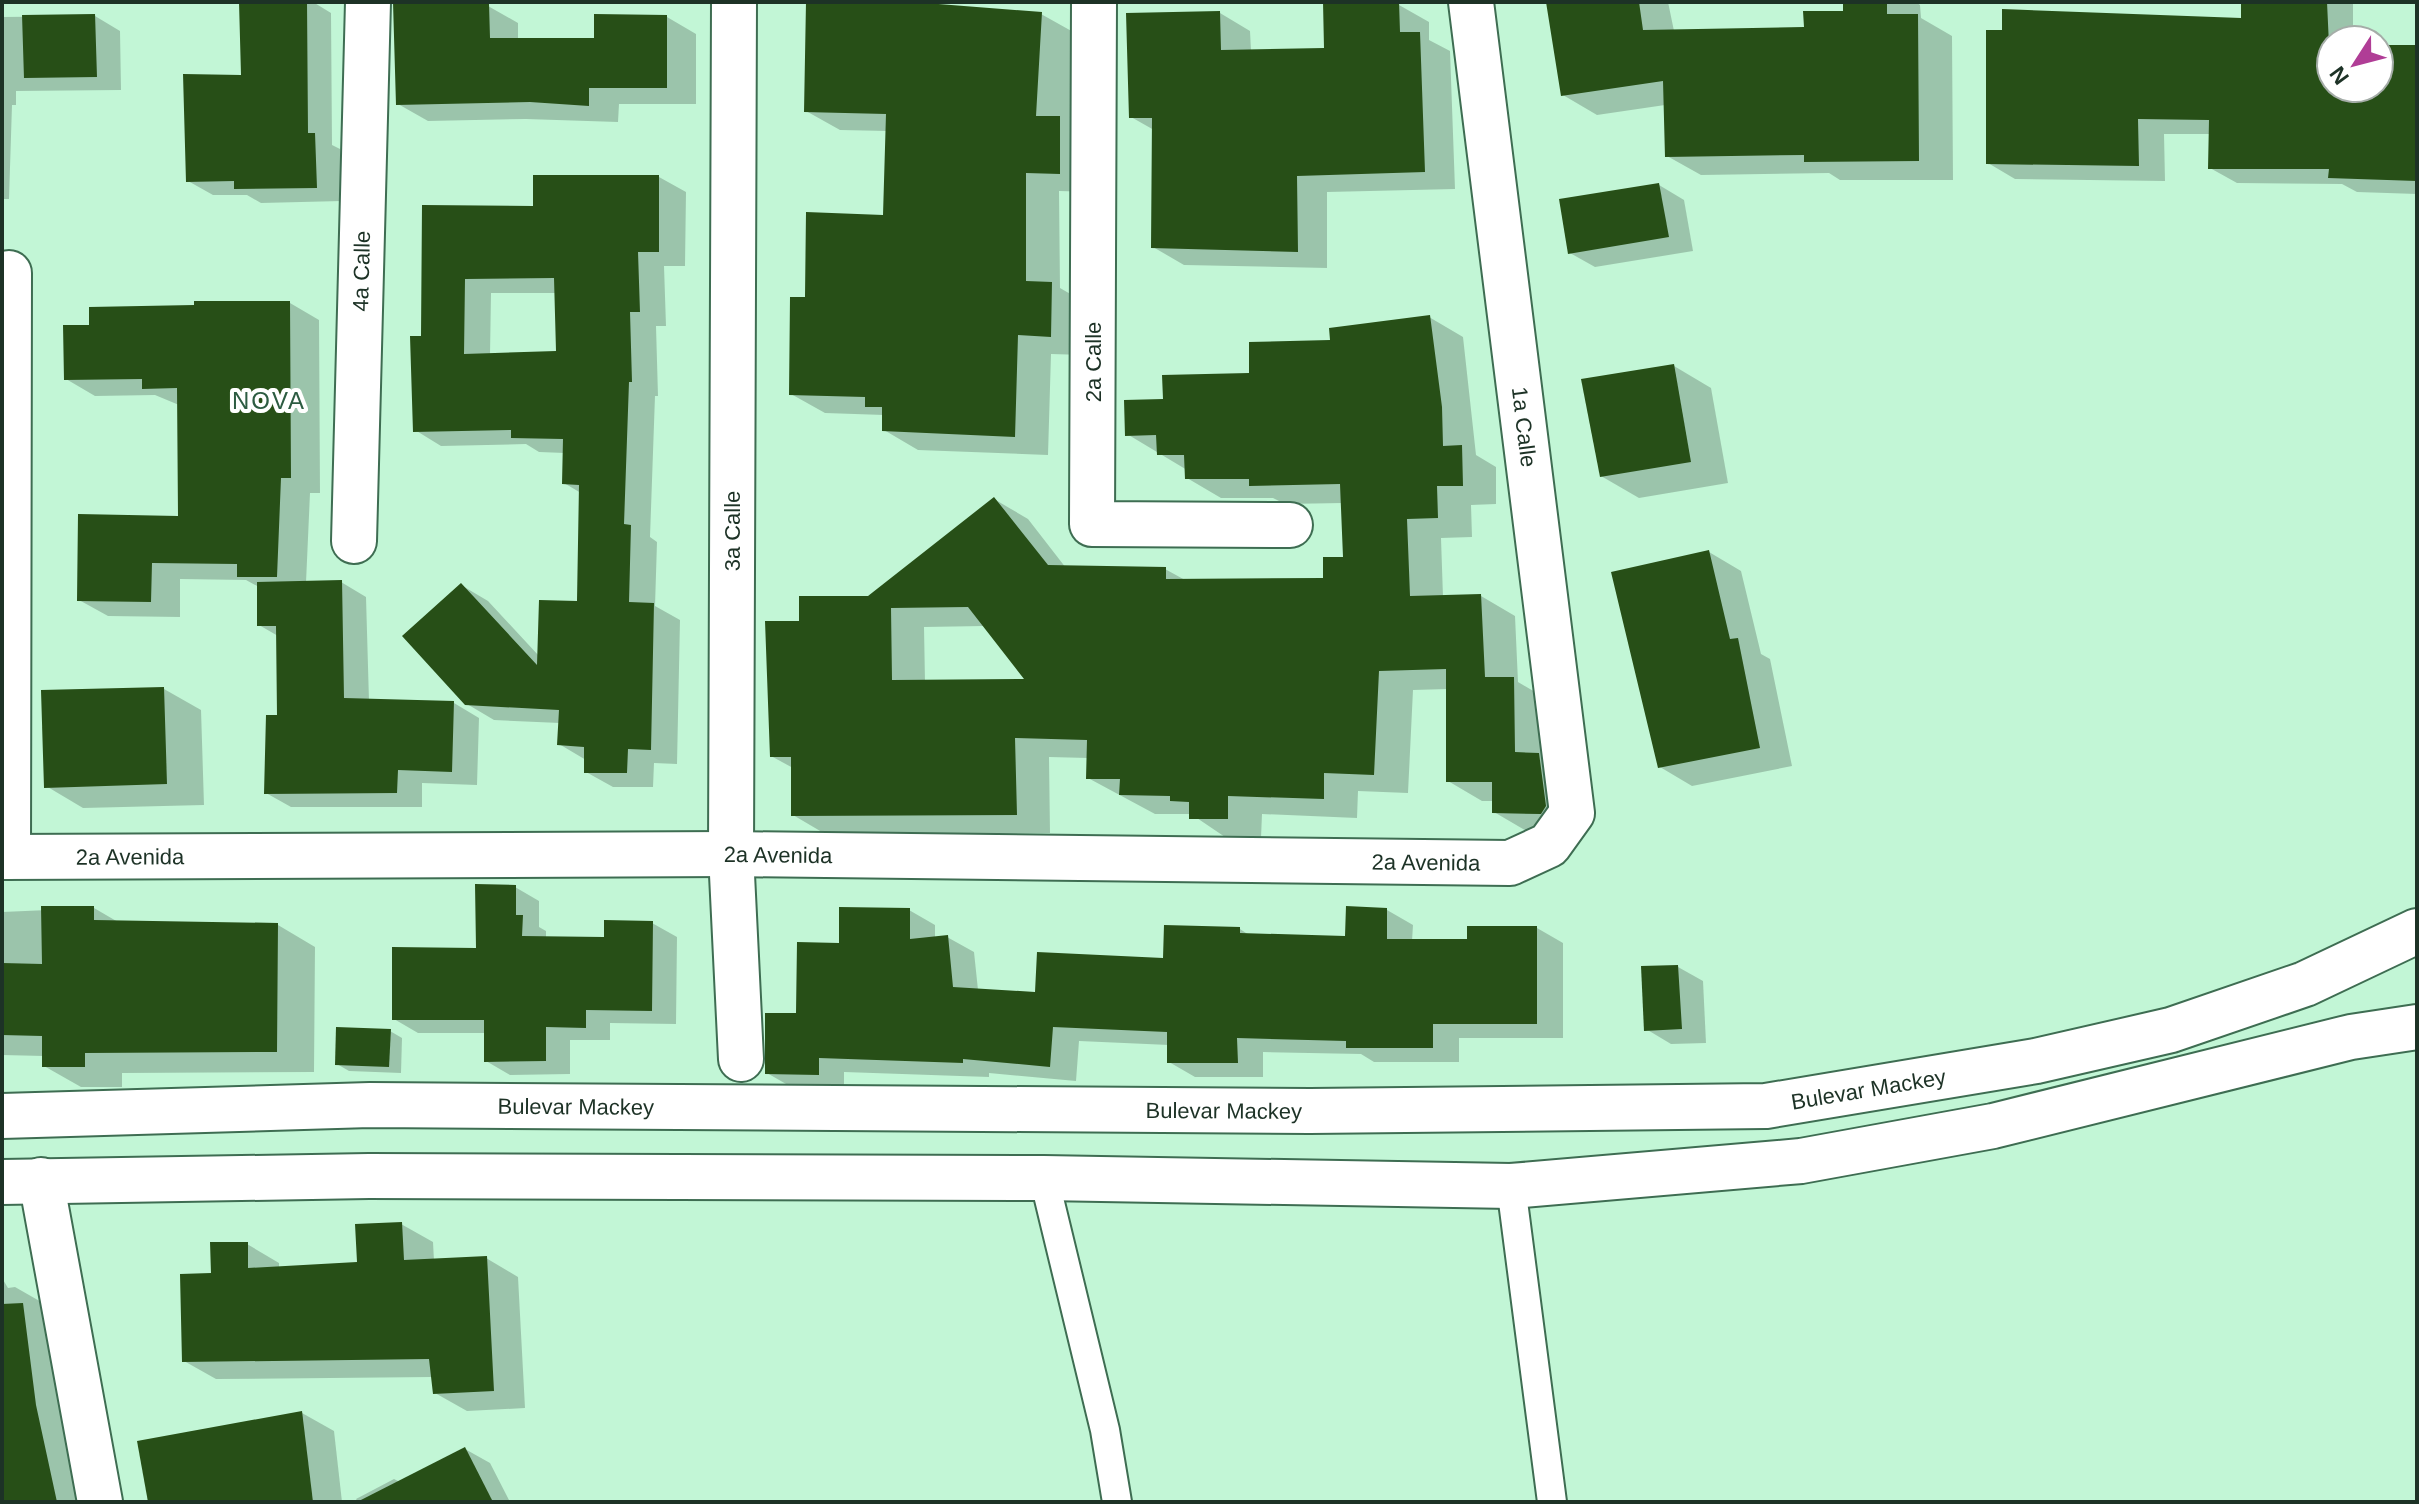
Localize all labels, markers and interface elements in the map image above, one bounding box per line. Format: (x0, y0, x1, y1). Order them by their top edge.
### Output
north arrow (2315, 24, 2395, 104)
text: N (2324, 62, 2354, 89)
street label: 4a Calle (347, 230, 375, 312)
street label: 2a Calle (1081, 322, 1106, 402)
street label: 1a Calle (1507, 385, 1541, 469)
district label: NOVA (232, 387, 306, 414)
street label: 3a Calle (720, 491, 745, 571)
street label: 2a Avenida (724, 841, 833, 868)
street label: 2a Avenida (76, 844, 185, 869)
street label: 2a Avenida (1372, 849, 1481, 875)
street label: Bulevar Mackey (1789, 1064, 1948, 1114)
street label: Bulevar Mackey (497, 1093, 654, 1119)
street label: Bulevar Mackey (1145, 1097, 1302, 1123)

